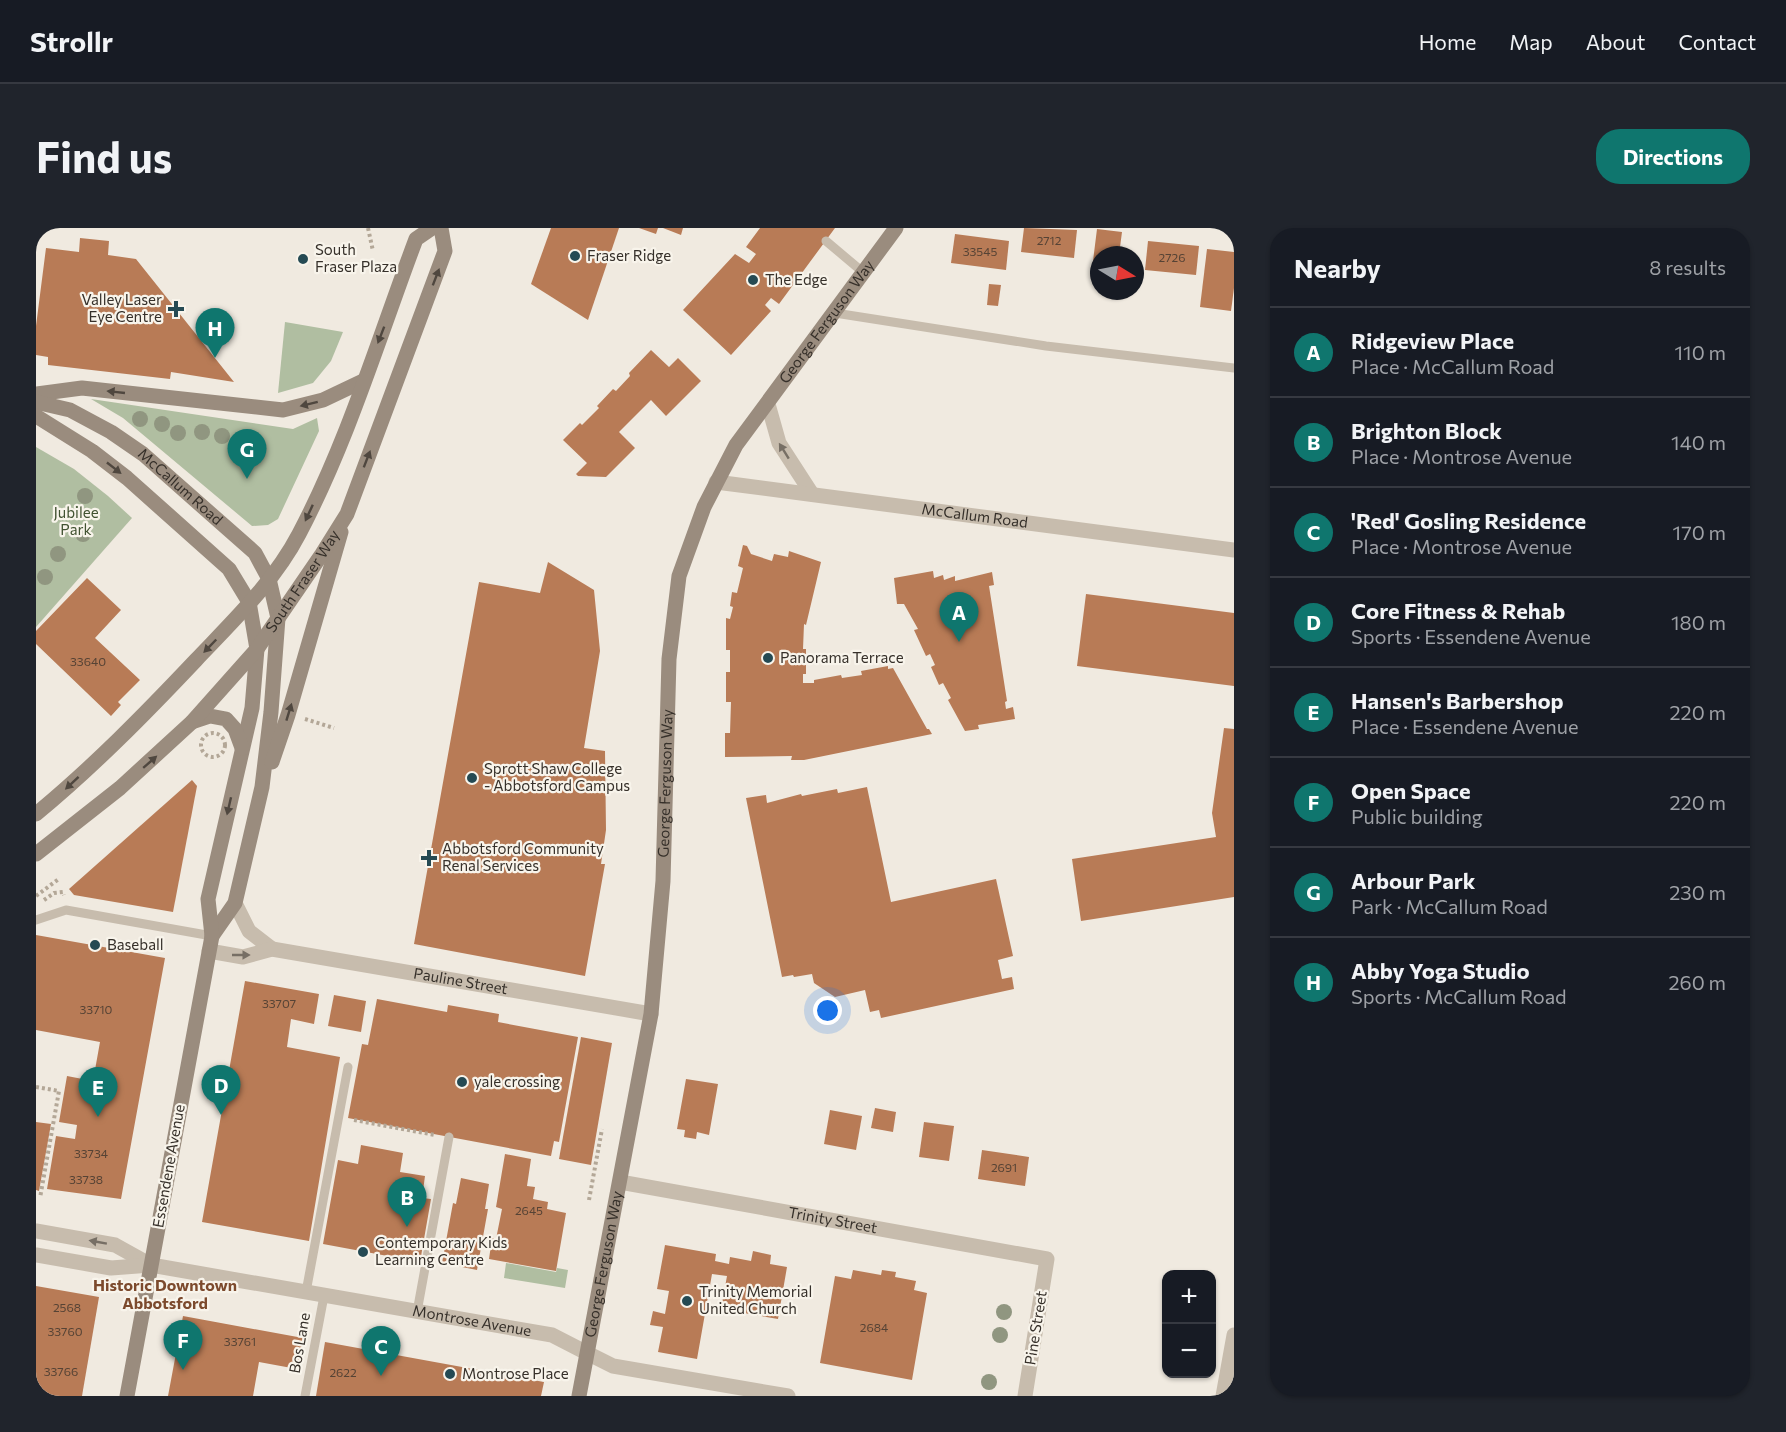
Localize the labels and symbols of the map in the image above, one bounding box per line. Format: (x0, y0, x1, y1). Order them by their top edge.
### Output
house number: 2712 (1037, 233, 1062, 247)
place label: South Fraser Plaza (315, 240, 397, 275)
house number: 33545 (963, 244, 997, 258)
place label: Fraser Ridge (587, 246, 671, 264)
north arrow (1090, 246, 1144, 300)
marker: Fraser Ridge (568, 249, 582, 263)
house number: 2726 (1159, 250, 1185, 264)
marker: South Fraser Plaza (296, 252, 310, 266)
street label: George Ferguson Way (775, 256, 877, 387)
one-way arrow (431, 268, 441, 286)
place label: The Edge (765, 270, 828, 288)
marker: The Edge (746, 273, 760, 287)
place label: Valley Laser Eye Centre (82, 290, 162, 325)
marker: Valley Laser Eye Centre (167, 300, 185, 318)
pin: H (196, 308, 234, 358)
one-way arrow (375, 326, 385, 344)
one-way arrow (106, 387, 125, 396)
one-way arrow (300, 399, 318, 409)
pin: G (228, 430, 266, 479)
one-way arrow (779, 443, 790, 459)
street label: McCallum Road (135, 444, 227, 528)
one-way arrow (363, 450, 373, 468)
one-way arrow (106, 462, 122, 474)
street label: McCallum Road (921, 499, 1029, 531)
park label: Jubilee Park (53, 503, 99, 538)
one-way arrow (304, 504, 314, 522)
street label: South Fraser Way (261, 526, 343, 635)
pin: A (940, 592, 978, 642)
one-way arrow (203, 638, 217, 653)
place label: Panorama Terrace (780, 648, 904, 666)
marker: Panorama Terrace (761, 651, 775, 665)
house number: 33640 (70, 654, 106, 668)
one-way arrow (285, 703, 294, 721)
street label: George Ferguson Way (654, 708, 676, 858)
one-way arrow (142, 756, 157, 769)
place label: Sprott Shaw College - Abbotsford Campus (484, 759, 630, 794)
marker: Sprott Shaw College - Abbotsford Campus (465, 771, 479, 785)
one-way arrow (65, 776, 79, 790)
one-way arrow (224, 797, 234, 815)
place label: Abbotsford Community Renal Services (442, 839, 604, 874)
marker: Abbotsford Community Renal Services (420, 849, 438, 867)
place label: Baseball (107, 935, 164, 953)
marker: Baseball (88, 938, 102, 952)
one-way arrow (231, 950, 250, 960)
street label: Pauline Street (412, 963, 509, 997)
house number: 33707 (262, 996, 296, 1010)
your location (813, 996, 842, 1025)
house number: 33710 (80, 1002, 113, 1016)
pin: D (202, 1066, 240, 1115)
pin: E (78, 1068, 118, 1117)
place label: yale crossing (474, 1072, 560, 1090)
marker: yale crossing (455, 1075, 469, 1089)
street label: Essendene Avenue (148, 1103, 188, 1229)
house number: 33734 (74, 1146, 108, 1160)
house number: 2691 (991, 1160, 1017, 1174)
house number: 33738 (69, 1172, 103, 1186)
pin: B (388, 1178, 427, 1227)
street label: George Ferguson Way (580, 1189, 625, 1339)
house number: 2645 (515, 1203, 543, 1217)
street label: Trinity Street (787, 1203, 879, 1236)
place label: Contemporary Kids Learning Centre (375, 1233, 508, 1268)
one-way arrow (88, 1237, 107, 1246)
marker: Contemporary Kids Learning Centre (356, 1245, 370, 1259)
district label: Historic Downtown Abbotsford (93, 1275, 237, 1312)
place label: Trinity Memorial United Church (699, 1282, 812, 1317)
street label: Pine Street (1020, 1289, 1050, 1366)
marker: Trinity Memorial United Church (680, 1294, 694, 1308)
house number: 2568 (53, 1300, 81, 1314)
street label: Montrose Avenue (411, 1301, 533, 1339)
street label: Bos Lane (285, 1311, 313, 1374)
pin: F (164, 1320, 202, 1370)
house number: 2684 (860, 1320, 888, 1334)
house number: 33760 (47, 1324, 83, 1338)
pin: C (362, 1326, 400, 1376)
house number: 33761 (224, 1334, 256, 1348)
house number: 33766 (44, 1364, 78, 1378)
place label: Montrose Place (462, 1364, 569, 1382)
house number: 2622 (329, 1365, 357, 1379)
marker: Montrose Place (443, 1367, 457, 1381)

